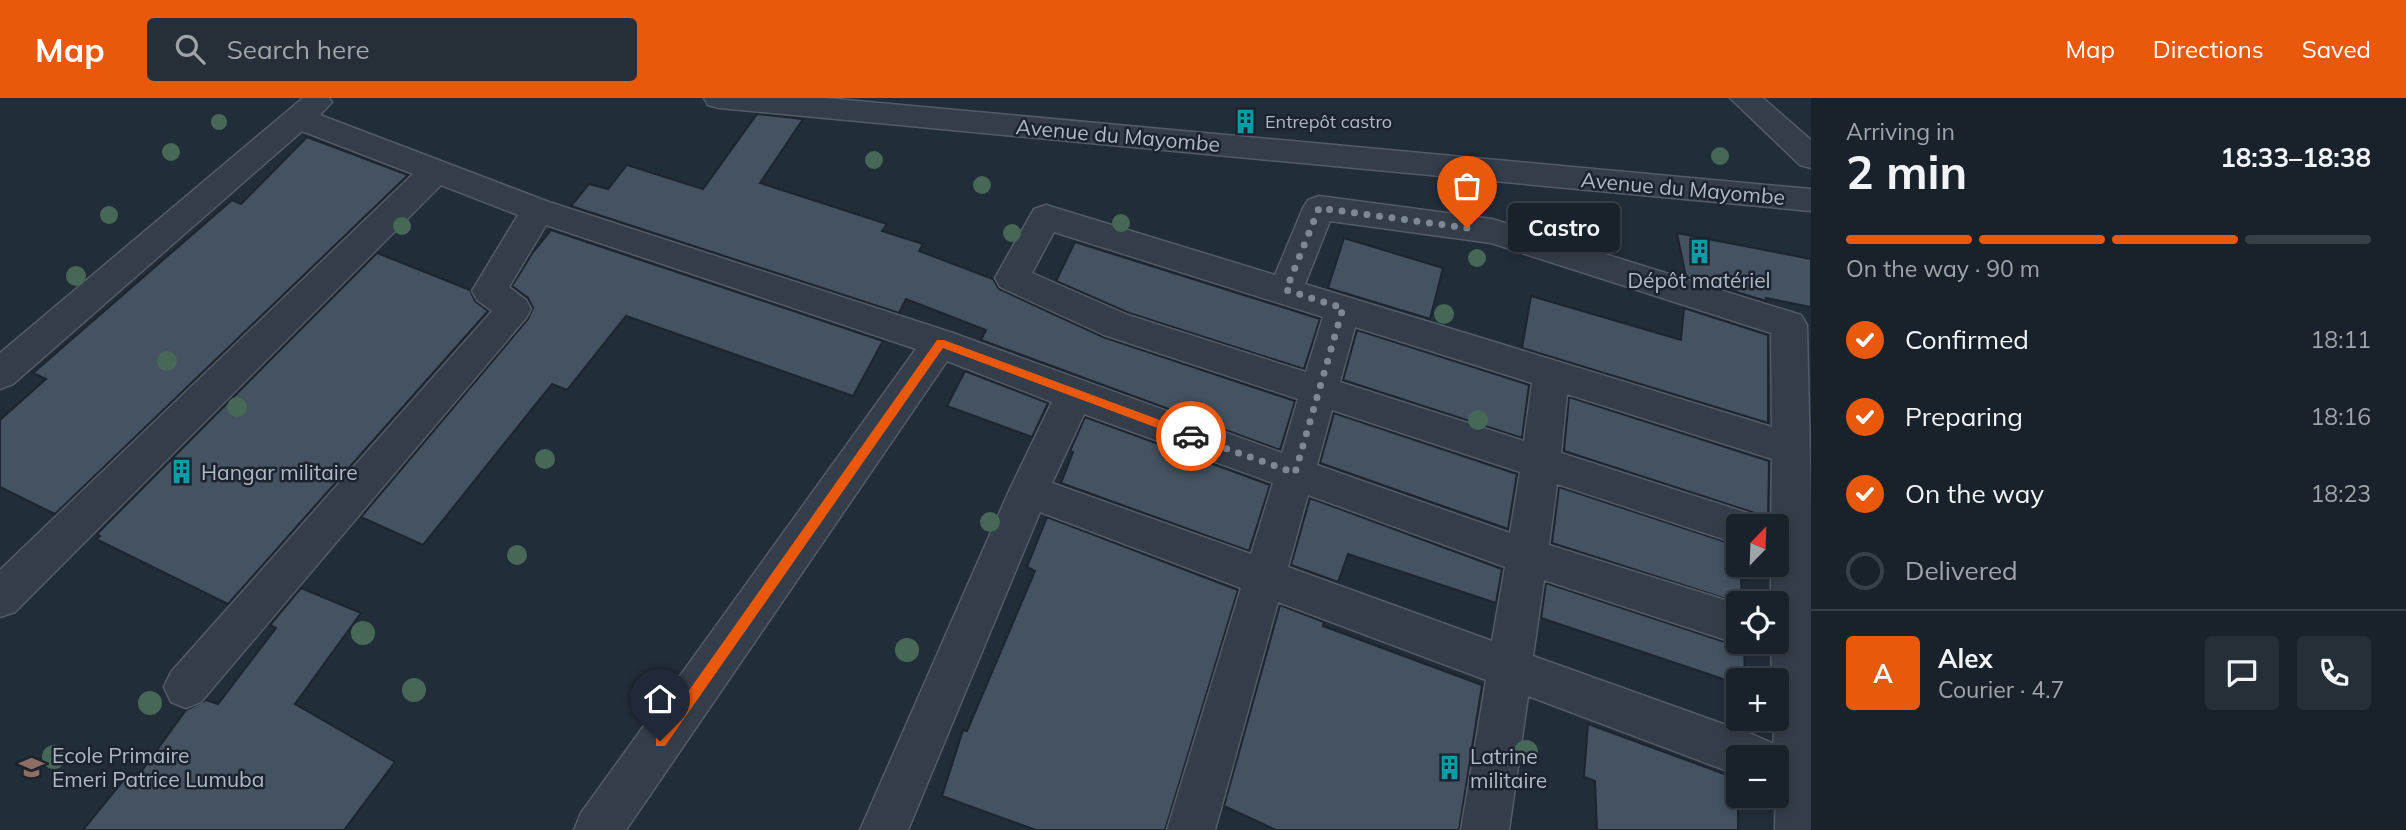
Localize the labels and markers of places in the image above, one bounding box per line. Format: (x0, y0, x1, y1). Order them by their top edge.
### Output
building icon: Entrepôt castro (1231, 107, 1259, 135)
place label: Entrepôt castro (1265, 110, 1392, 133)
pin (1437, 156, 1497, 228)
callout: Castro (1509, 204, 1621, 252)
building icon: Dépôt matériel (1685, 237, 1713, 265)
place label: Dépôt matériel (1627, 267, 1771, 293)
building icon: Hangar militaire (167, 458, 195, 486)
place label: Hangar militaire (201, 459, 358, 485)
pin (630, 669, 690, 741)
place label: Ecole Primaire Emeri Patrice Lumuba (52, 742, 264, 792)
place label: Latrine militaire (1470, 743, 1547, 793)
school or university icon: Ecole Primaire Emeri Patrice Lumuba (18, 753, 46, 781)
building icon: Latrine militaire (1436, 754, 1464, 782)

